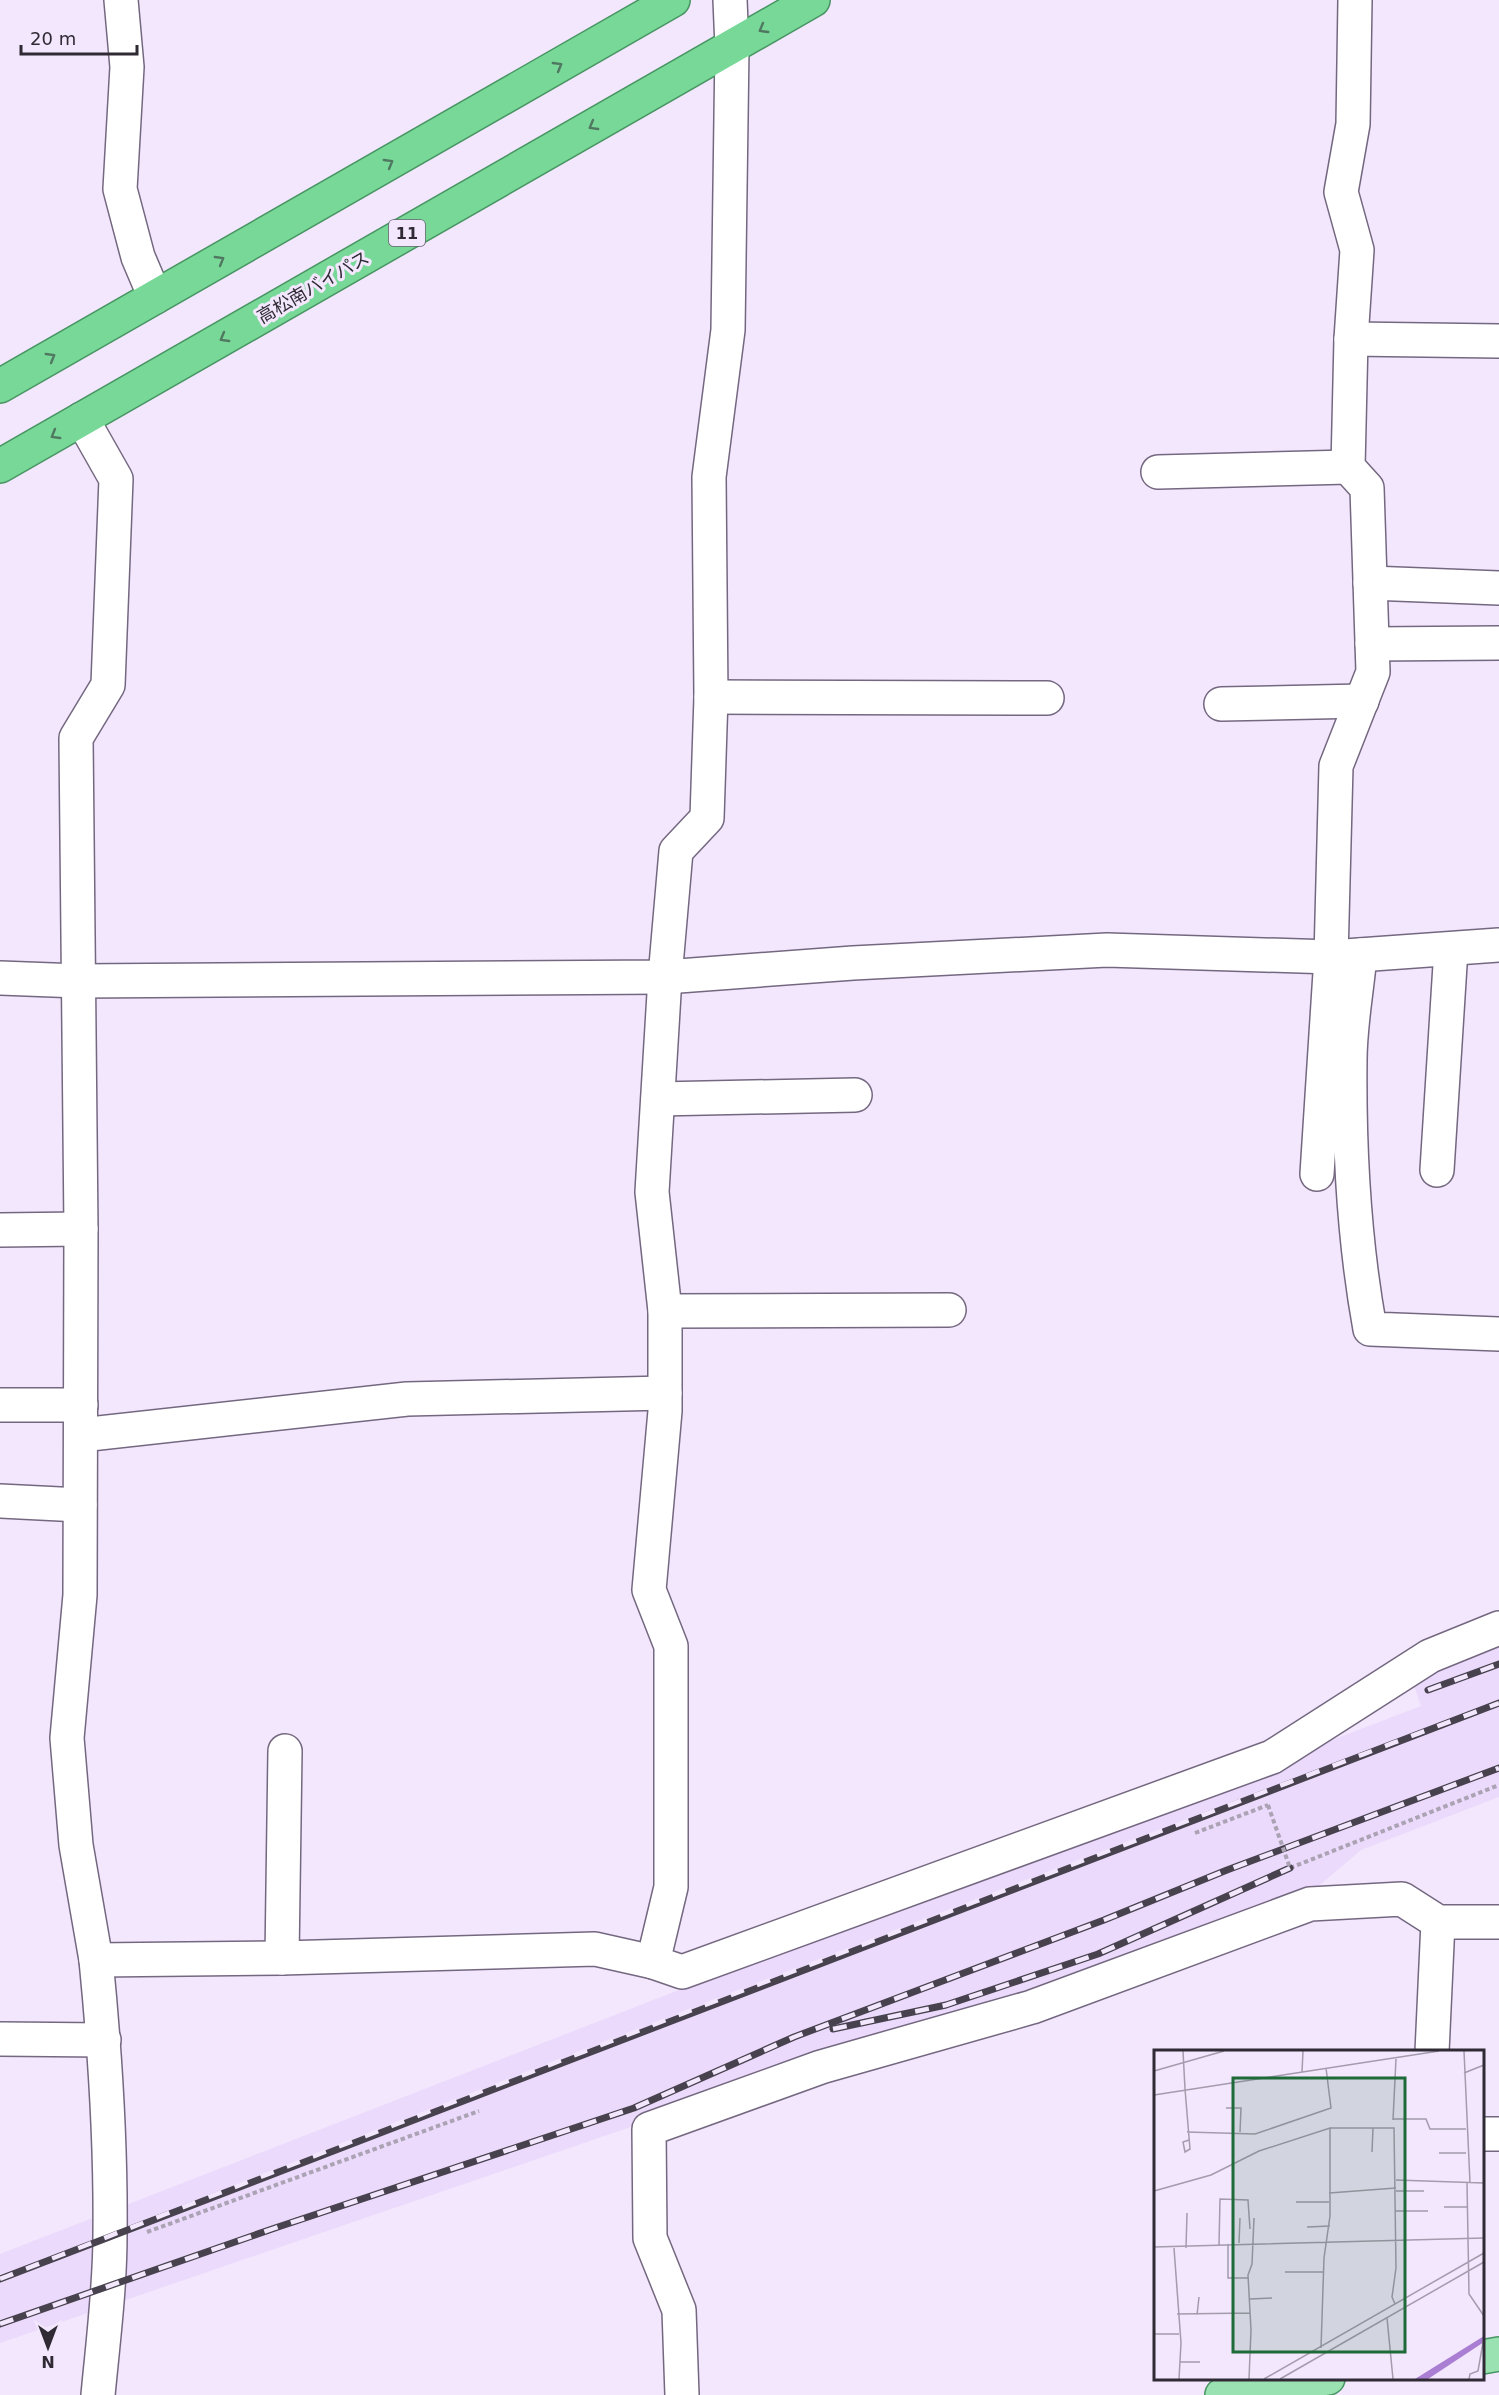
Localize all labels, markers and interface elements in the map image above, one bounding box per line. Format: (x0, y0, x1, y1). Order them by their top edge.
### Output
scale bar (21, 18, 136, 56)
one-way arrow (758, 22, 769, 33)
text: 20 m (30, 28, 76, 49)
one-way arrow (552, 62, 562, 73)
one-way arrow (589, 119, 600, 131)
one-way arrow (383, 159, 393, 170)
road number: 11 (389, 220, 425, 246)
street label: 高松南バイパス (253, 246, 373, 328)
one-way arrow (214, 256, 224, 267)
one-way arrow (220, 331, 230, 342)
one-way arrow (45, 352, 55, 364)
one-way arrow (50, 428, 61, 439)
inset map (1154, 2050, 1484, 2380)
north arrow (18, 2317, 78, 2377)
text: N (41, 2352, 55, 2371)

